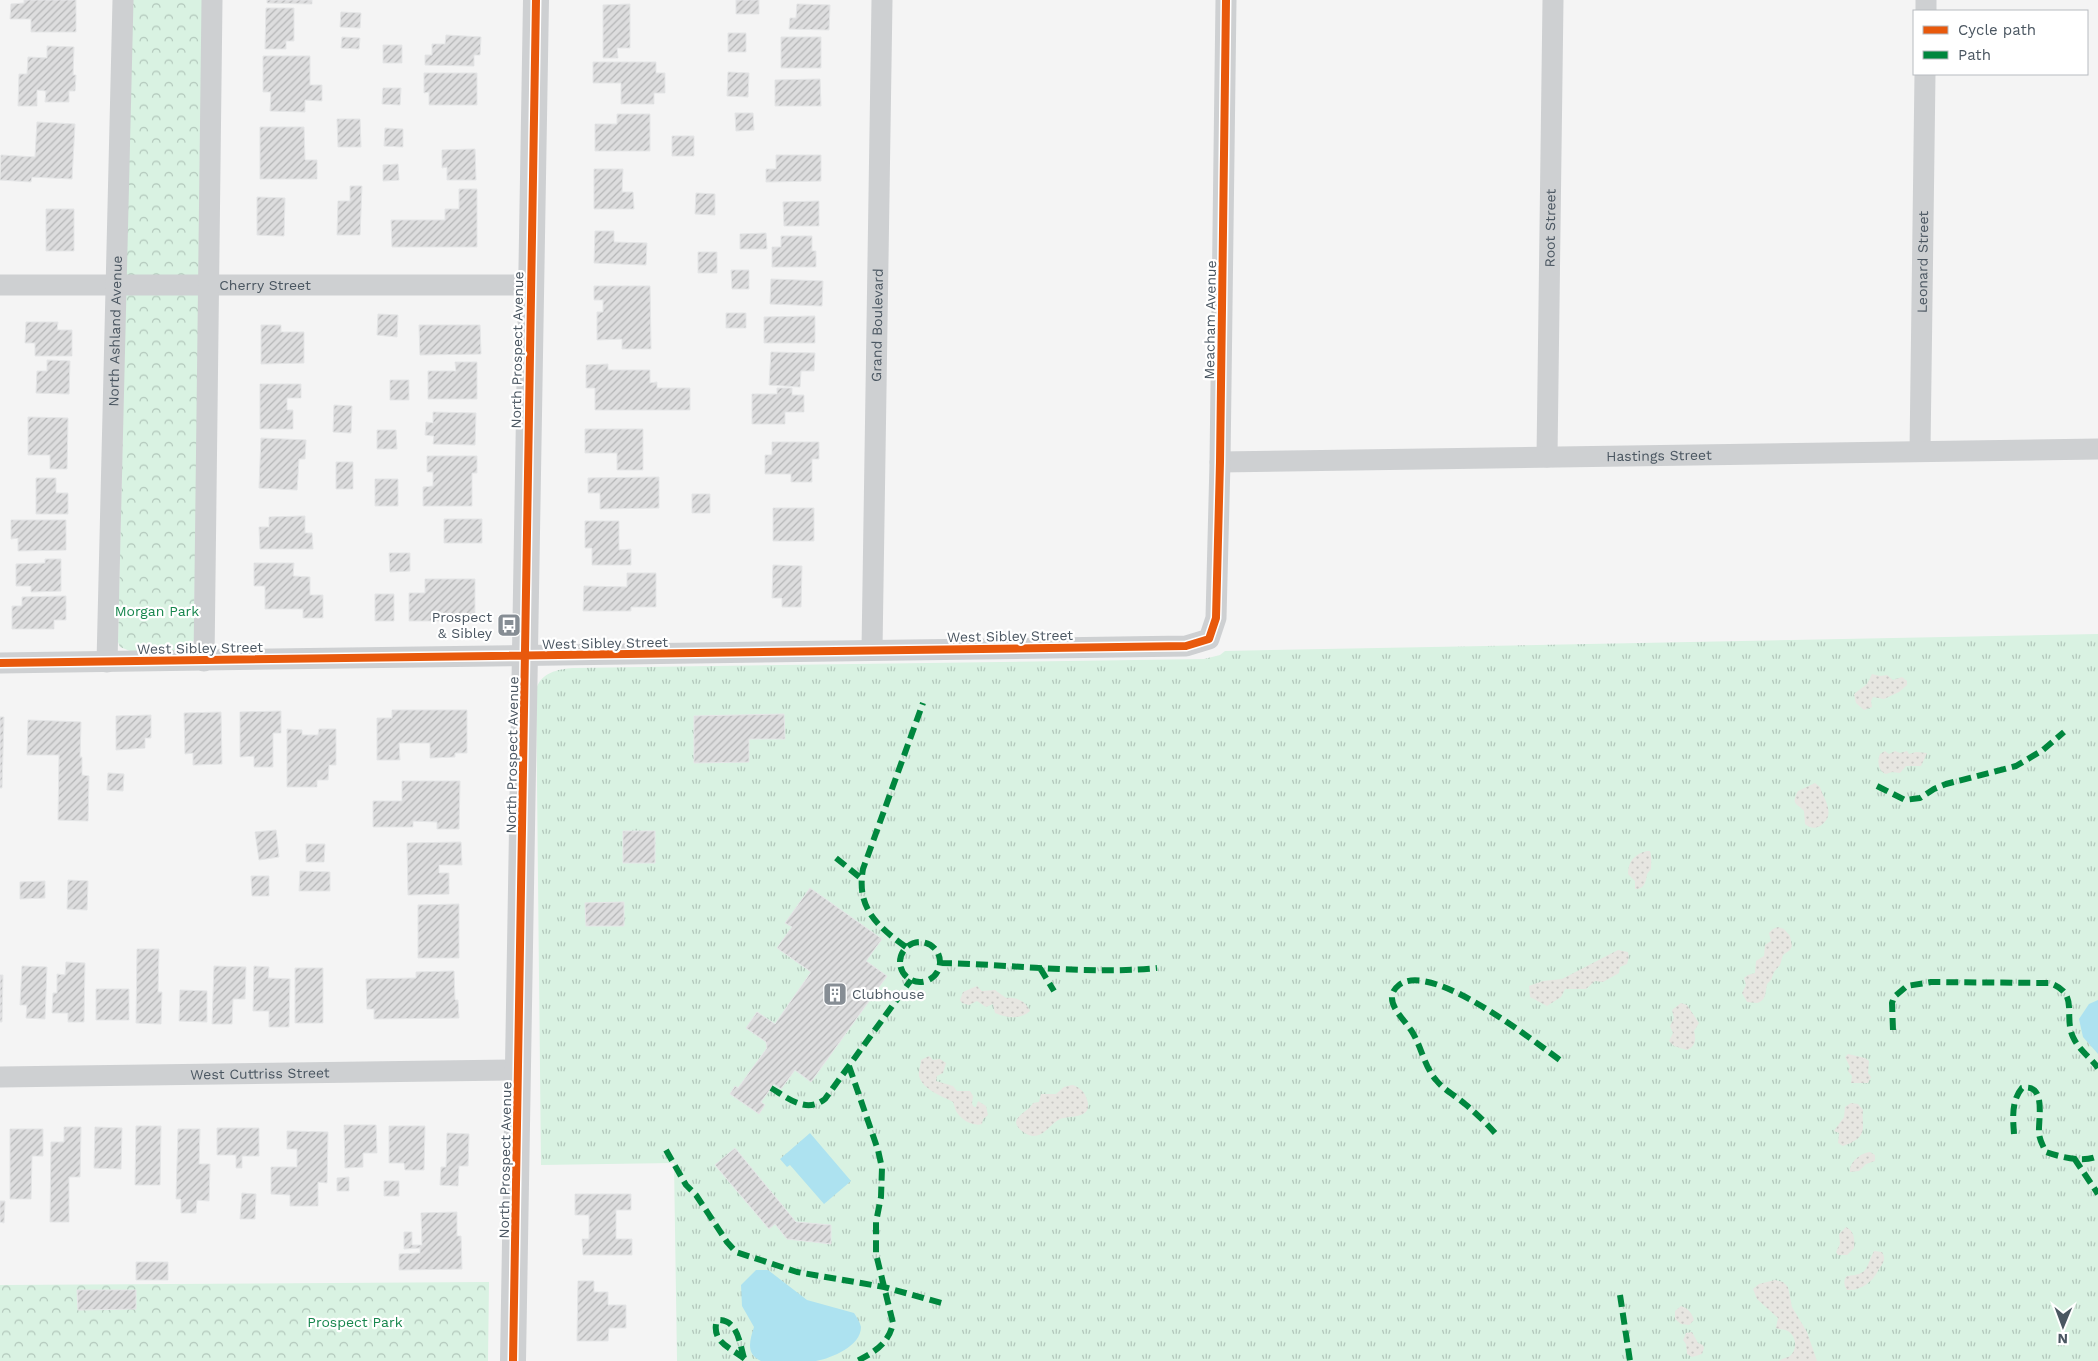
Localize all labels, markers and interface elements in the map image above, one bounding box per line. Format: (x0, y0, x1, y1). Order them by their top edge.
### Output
legend (1913, 10, 2088, 75)
text: Cycle path (1958, 21, 2036, 39)
text: Path (1958, 46, 1991, 64)
street label: Root Street (1541, 188, 1559, 267)
street label: Leonard Street (1914, 211, 1931, 313)
street label: North Ashland Avenue (105, 255, 125, 407)
street label: Meacham Avenue (1201, 260, 1219, 380)
street label: Grand Boulevard (868, 268, 886, 382)
street label: North Prospect Avenue (508, 271, 526, 429)
street label: Cherry Street (219, 277, 311, 293)
street label: Hastings Street (1606, 447, 1712, 464)
park label: Morgan Park (115, 603, 199, 619)
place label: Prospect & Sibley (432, 609, 493, 641)
bus stop icon: Prospect & Sibley (496, 612, 522, 638)
street label: West Sibley Street (947, 627, 1073, 645)
street label: West Sibley Street (542, 634, 668, 652)
street label: West Sibley Street (137, 639, 263, 657)
street label: North Prospect Avenue (503, 676, 521, 834)
building icon: Clubhouse (822, 981, 848, 1007)
place label: Clubhouse (852, 986, 924, 1002)
street label: West Cuttriss Street (190, 1065, 330, 1082)
street label: North Prospect Avenue (496, 1081, 514, 1239)
north arrow (2038, 1301, 2088, 1351)
park label: Prospect Park (307, 1314, 403, 1330)
text: N (2057, 1331, 2068, 1347)

